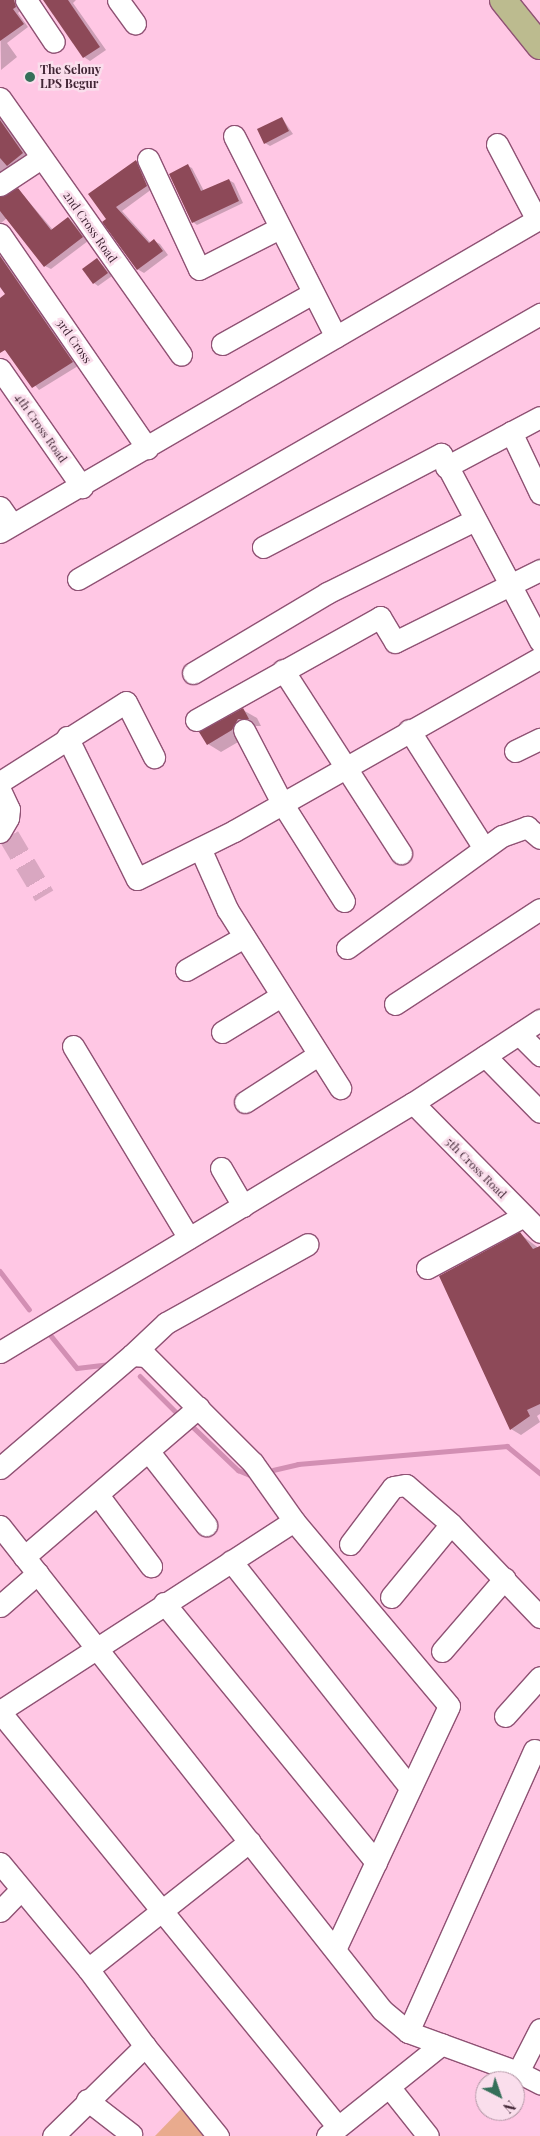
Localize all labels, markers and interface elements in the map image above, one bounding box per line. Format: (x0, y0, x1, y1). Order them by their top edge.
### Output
place label: The Selony LPS Begur (40, 63, 101, 91)
marker: The Selony LPS Begur (24, 71, 36, 83)
street label: 2nd Cross Road (60, 189, 120, 265)
street label: 3rd Cross (53, 316, 95, 366)
street label: 4th Cross Road (12, 391, 70, 465)
street label: 5th Cross Road (443, 1135, 509, 1201)
north arrow (475, 2071, 525, 2121)
text: N (499, 2096, 520, 2117)

